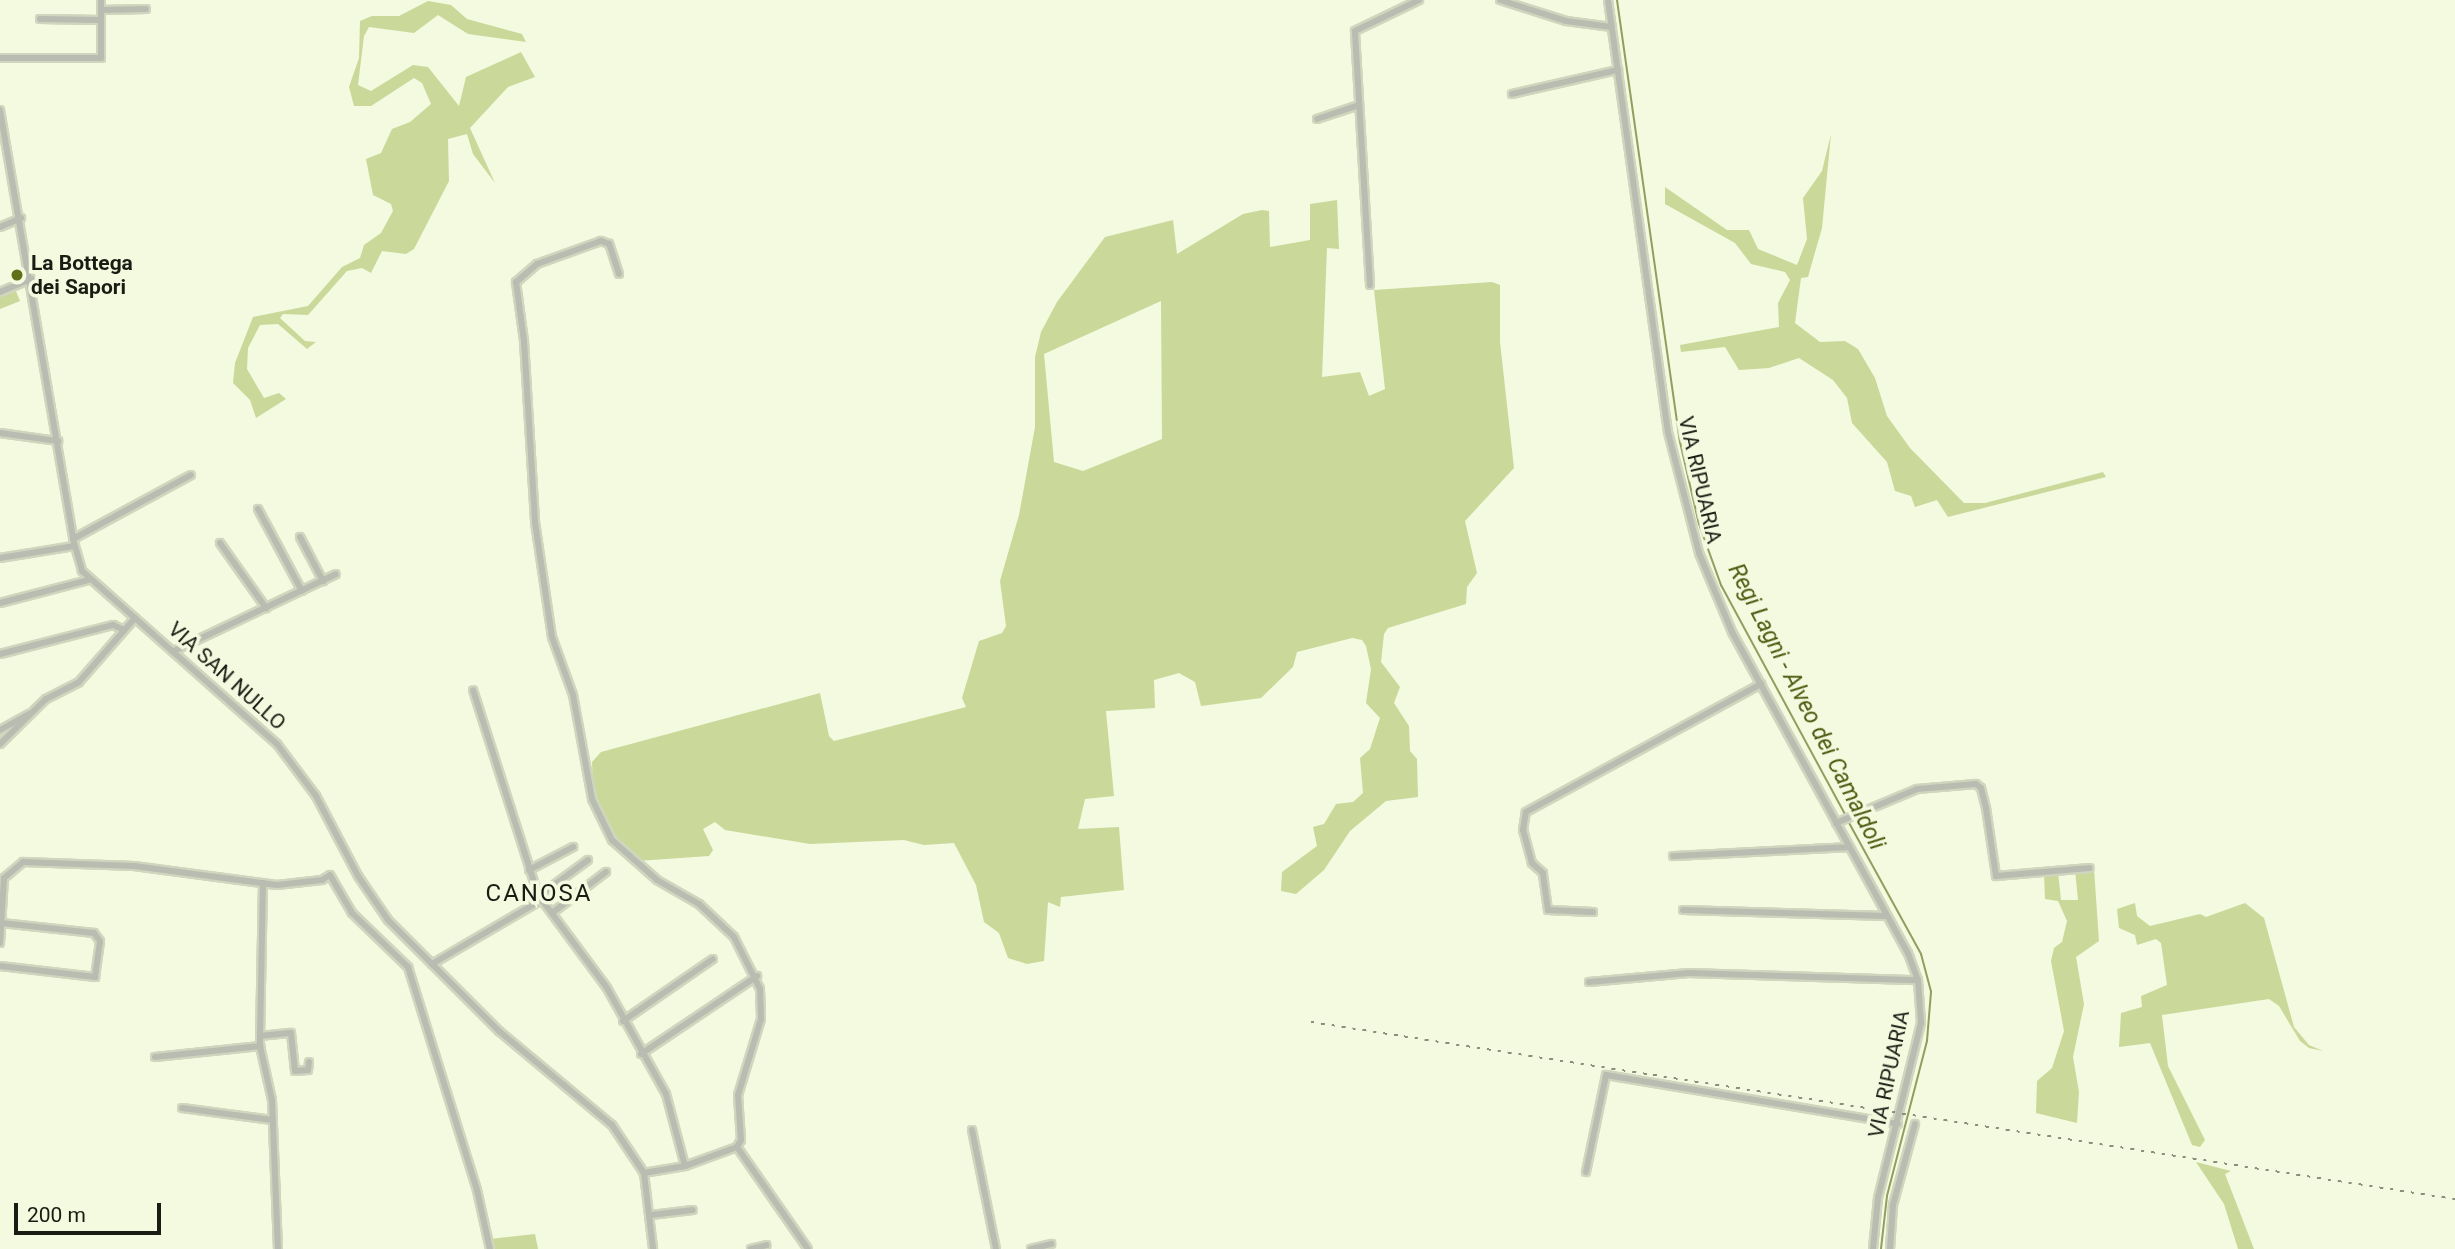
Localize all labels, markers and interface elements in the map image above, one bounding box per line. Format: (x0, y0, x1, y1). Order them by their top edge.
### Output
place label: La Bottega dei Sapori (31, 250, 133, 300)
marker: La Bottega dei Sapori (9, 267, 25, 283)
street label: VIA RIPUARIA (1673, 414, 1727, 546)
water label: Regi Lagni - Alveo dei Camaldoli (1722, 559, 1890, 855)
street label: VIA SAN NULLO (163, 617, 291, 735)
district label: CANOSA (486, 880, 592, 908)
street label: VIA RIPUARIA (1863, 1008, 1915, 1140)
scale bar (18, 1190, 164, 1234)
text: 200 m (27, 1203, 86, 1227)

